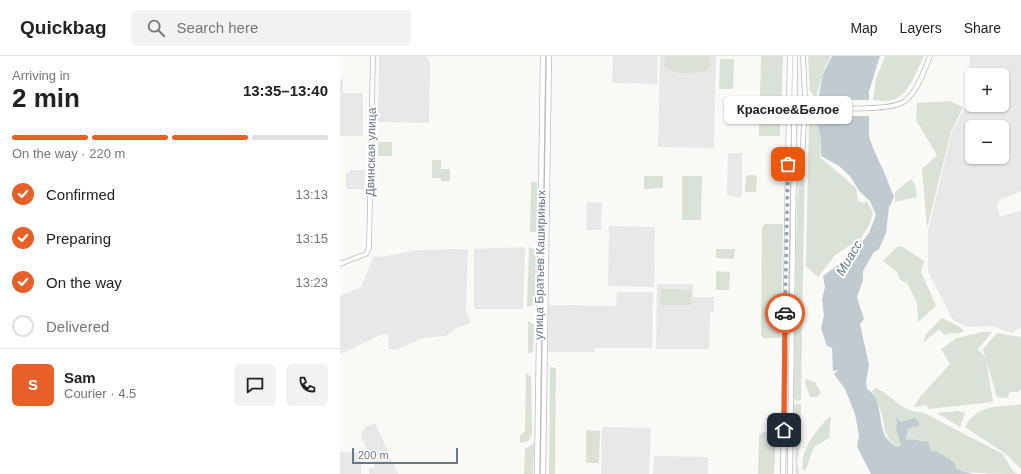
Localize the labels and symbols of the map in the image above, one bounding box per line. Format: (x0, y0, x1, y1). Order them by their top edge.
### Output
callout: Красное&Белое (724, 96, 852, 124)
street label: Двинская улица (363, 107, 379, 197)
pin (771, 147, 805, 181)
street label: улица Братьев Кашириных (532, 190, 548, 340)
water label: Миасс (833, 237, 866, 278)
courier (765, 293, 805, 333)
pin (767, 413, 801, 447)
scale bar (352, 446, 458, 465)

